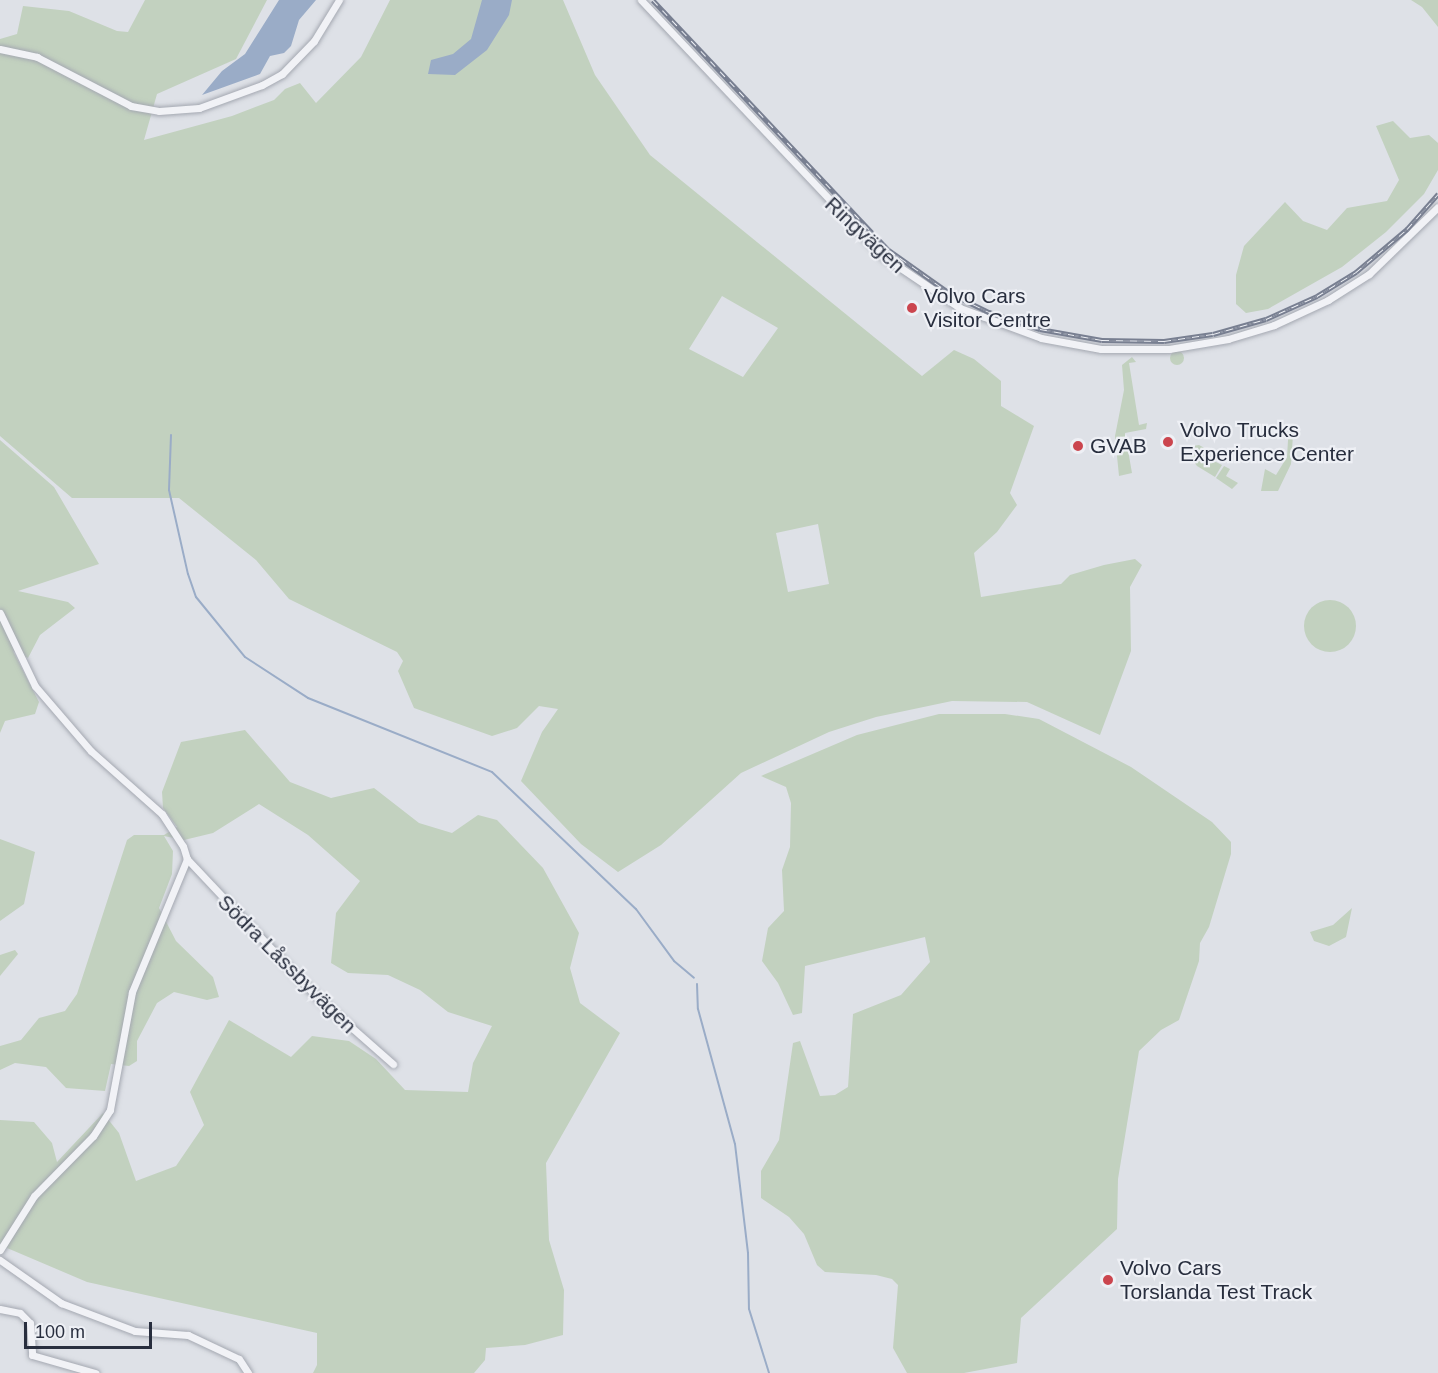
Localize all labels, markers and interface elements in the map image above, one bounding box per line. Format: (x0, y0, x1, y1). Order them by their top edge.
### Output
street label: Ringvägen (820, 192, 910, 278)
place label: Volvo Cars Visitor Centre (924, 283, 1051, 333)
marker: Volvo Cars Visitor Centre (905, 301, 919, 315)
place label: Volvo Trucks Experience Center (1180, 417, 1354, 467)
place label: GVAB (1090, 433, 1147, 459)
marker: Volvo Trucks Experience Center (1161, 435, 1175, 449)
marker: GVAB (1071, 439, 1085, 453)
street label: Södra Låssbyvägen (212, 889, 362, 1039)
place label: Volvo Cars Torslanda Test Track (1120, 1255, 1313, 1305)
marker: Volvo Cars Torslanda Test Track (1101, 1273, 1115, 1287)
scale bar (27, 1310, 154, 1348)
text: 100 m (35, 1322, 85, 1342)

